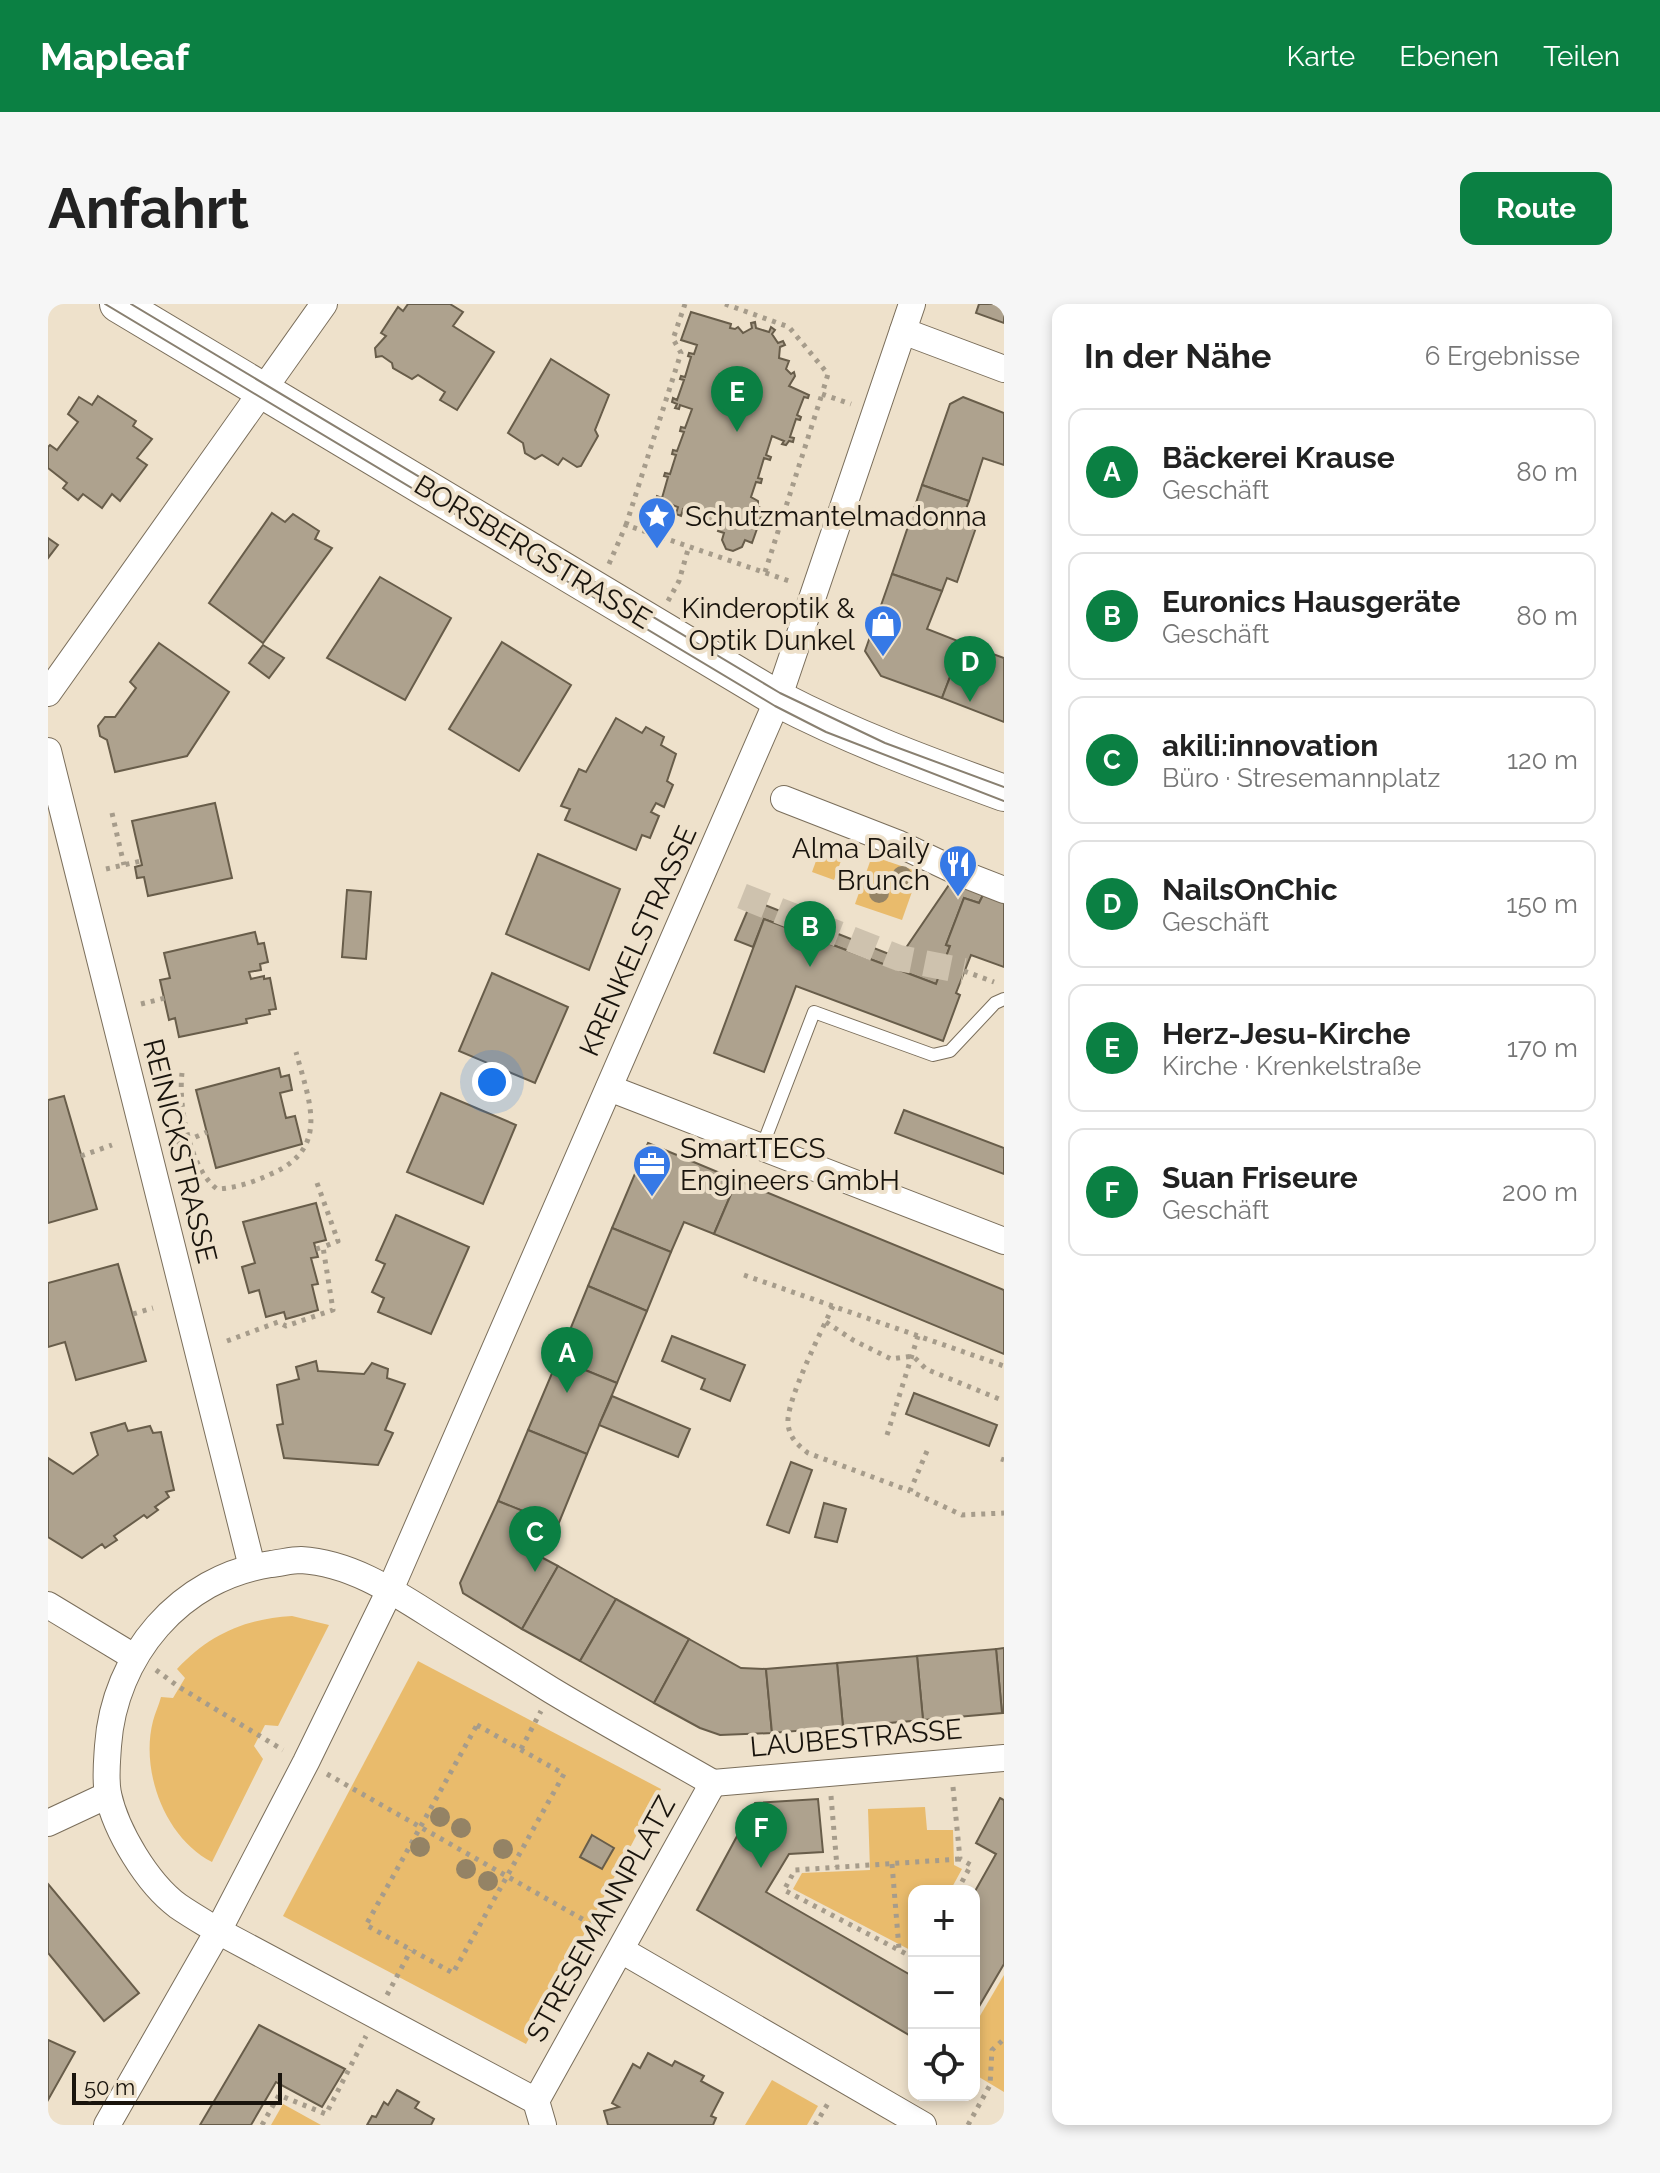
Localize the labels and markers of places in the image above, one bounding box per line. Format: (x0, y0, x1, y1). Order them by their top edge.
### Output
pin: E (711, 366, 763, 432)
place icon: Schutzmantelmadonna (636, 495, 678, 550)
place label: Schutzmantelmadonna (685, 500, 987, 533)
place label: Kinderoptik & Optik Dunkel (681, 592, 855, 657)
shop icon: Kinderoptik & Optik Dunkel (862, 603, 904, 658)
pin: D (944, 636, 996, 702)
place label: Alma Daily Brunch (792, 832, 930, 897)
restaurant icon: Alma Daily Brunch (937, 843, 979, 898)
pin: B (784, 901, 836, 967)
place label: SmartTECS Engineers GmbH (680, 1132, 900, 1197)
office icon: SmartTECS Engineers GmbH (631, 1143, 673, 1198)
pin: A (541, 1327, 593, 1393)
pin: C (509, 1506, 561, 1572)
pin: F (735, 1802, 787, 1868)

